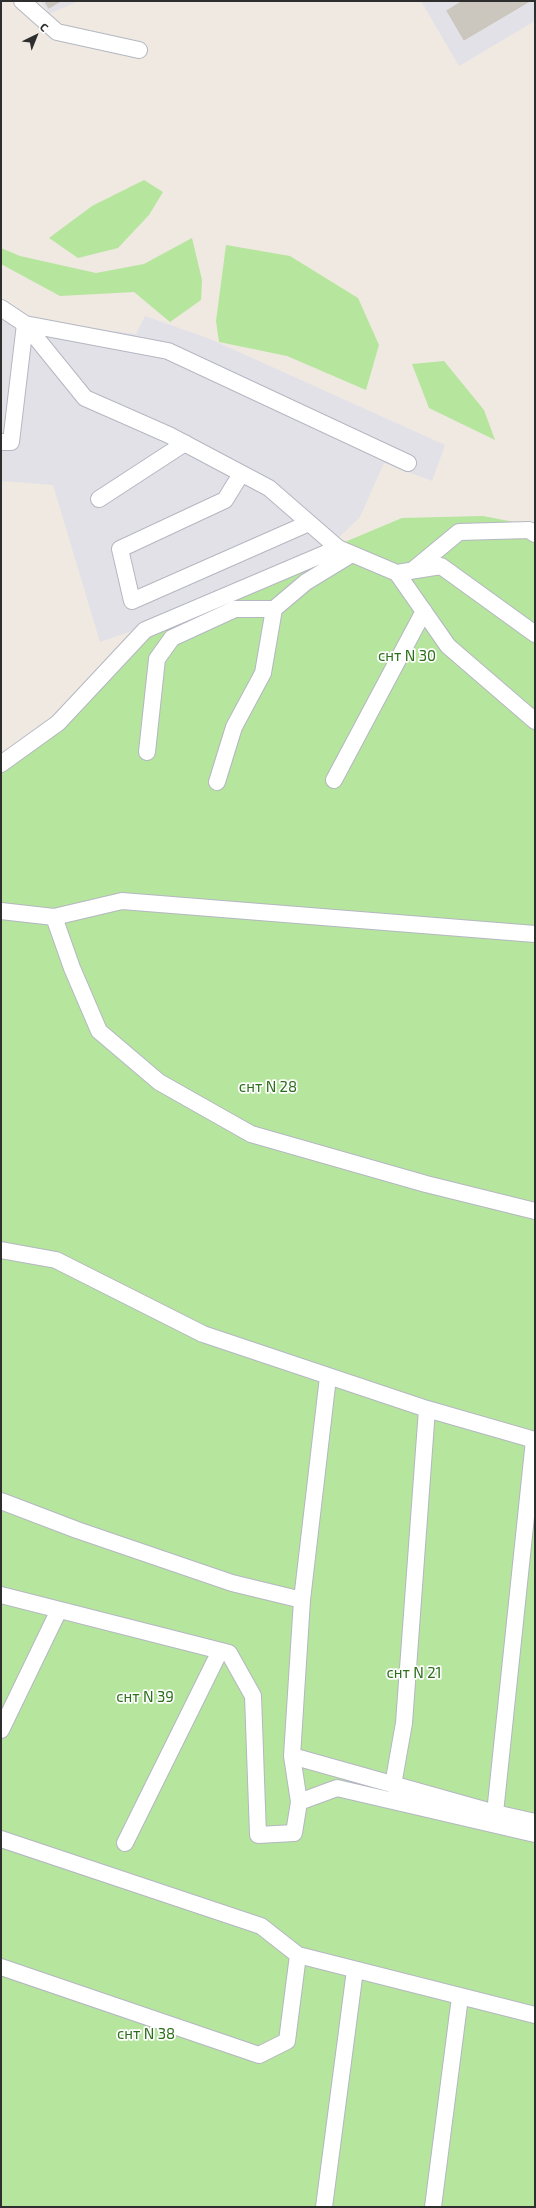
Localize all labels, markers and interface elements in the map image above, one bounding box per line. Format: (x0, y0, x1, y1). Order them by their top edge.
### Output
north arrow (16, 16, 56, 56)
text: С (38, 20, 51, 34)
park label: снт N 30 (378, 647, 436, 665)
park label: снт N 28 (239, 1078, 297, 1096)
park label: снт N 21 (386, 1664, 442, 1682)
park label: снт N 39 (116, 1688, 174, 1706)
park label: снт N 38 (117, 2025, 175, 2043)

